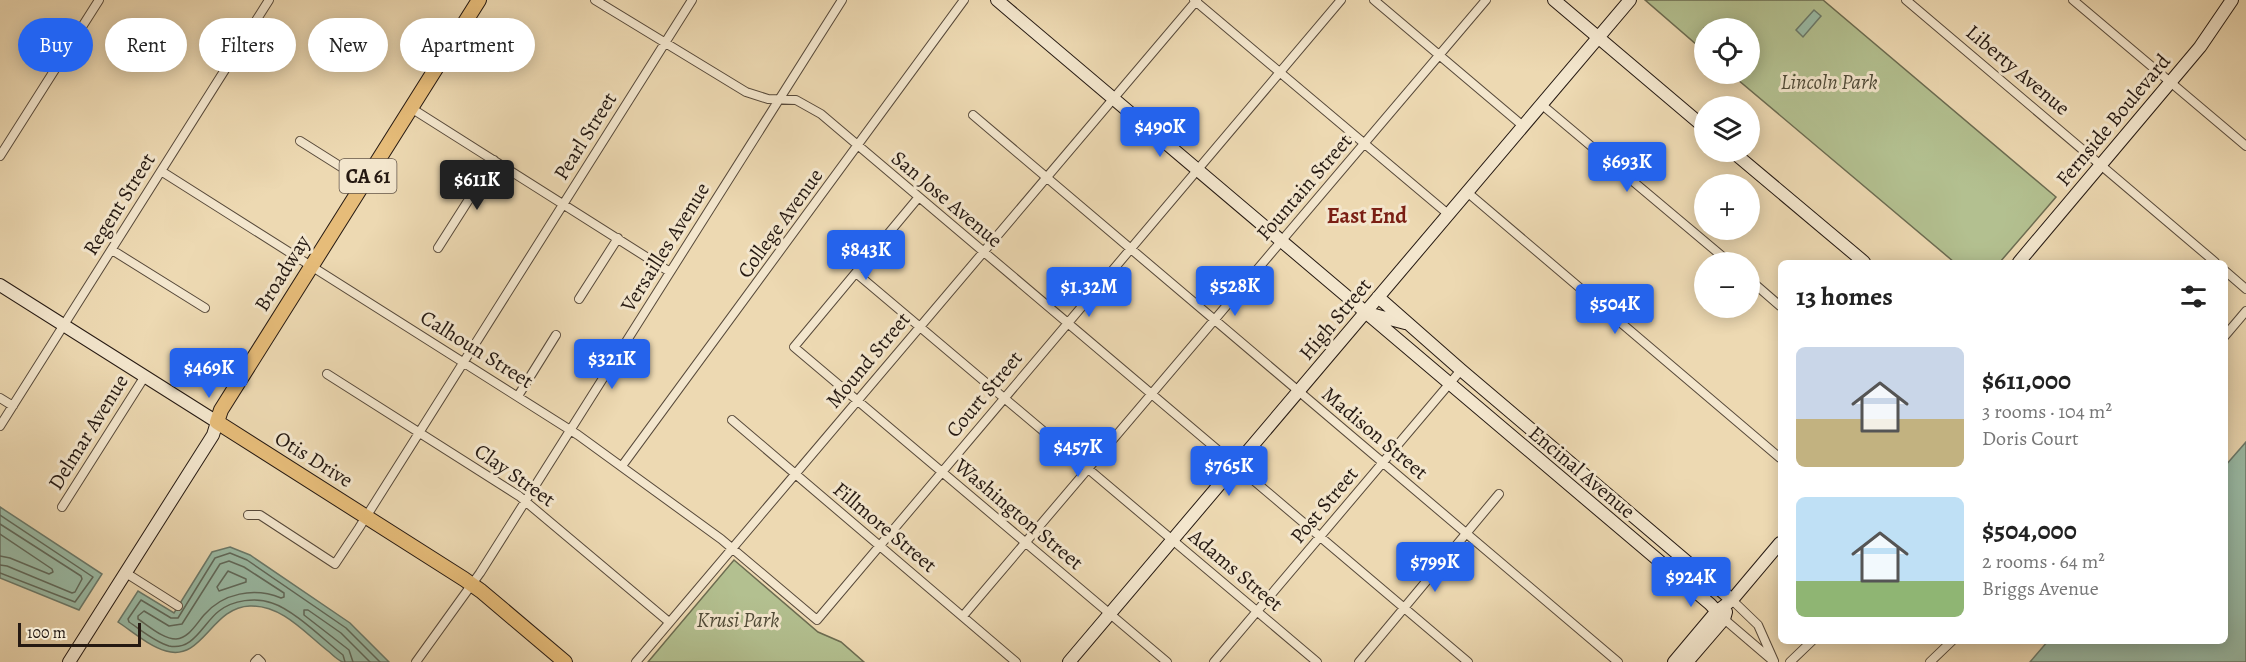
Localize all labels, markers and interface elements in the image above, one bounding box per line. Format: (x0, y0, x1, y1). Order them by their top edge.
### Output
chip: Buy (18, 18, 93, 72)
chip: Rent (105, 18, 187, 72)
chip: Filters (199, 18, 296, 72)
chip: New (308, 18, 388, 72)
chip: Apartment (400, 18, 535, 72)
map controls (1694, 18, 1760, 318)
button: locate (1694, 18, 1760, 84)
street label: Liberty Avenue (1960, 18, 2076, 122)
street label: Fernside Boulevard (2049, 47, 2177, 192)
park label: Lincoln Park (1780, 68, 1878, 96)
street label: Pearl Street (547, 87, 623, 185)
button: layers (1694, 96, 1760, 162)
pin: $490K (1118, 107, 1202, 158)
text: $490K (1134, 113, 1186, 140)
street label: Fountain Street (1250, 128, 1358, 246)
pin: $693K (1585, 142, 1669, 193)
street label: San Jose Avenue (885, 144, 1009, 254)
street label: Regent Street (77, 148, 162, 260)
text: $693K (1602, 148, 1652, 175)
road number: CA 61 (340, 159, 397, 193)
pin: $611K (435, 160, 519, 211)
street label: College Avenue (731, 162, 829, 284)
text: $611K (454, 166, 500, 193)
button: + (1694, 174, 1760, 240)
street label: Versailles Avenue (613, 177, 716, 318)
district label: East End (1327, 201, 1407, 231)
street label: Broadway (248, 229, 317, 316)
pin: $843K (824, 230, 908, 281)
text: $843K (841, 236, 891, 263)
button: − (1694, 252, 1760, 318)
pin: $528K (1193, 266, 1277, 317)
pin: $1.32M (1040, 267, 1138, 318)
text: $528K (1210, 272, 1260, 299)
street label: High Street (1292, 272, 1378, 366)
text: $1.32M (1060, 273, 1118, 300)
text: 13 homes (1796, 279, 1893, 314)
icon: filters (2177, 280, 2210, 313)
pin: $504K (1573, 284, 1657, 335)
text: $504K (1590, 290, 1640, 317)
street label: Calhoun Street (415, 303, 539, 395)
street label: Mound Street (819, 306, 917, 414)
pin: $321K (570, 339, 654, 390)
text: $321K (588, 345, 636, 372)
street label: Court Street (939, 345, 1029, 443)
pin: $469K (167, 348, 251, 399)
text: $469K (184, 354, 234, 381)
text: $611,000 (1982, 363, 2071, 398)
street label: Delmar Avenue (41, 369, 135, 495)
icon: home (1844, 371, 1916, 443)
street label: Madison Street (1316, 380, 1434, 486)
text: 3 rooms · 104 m² (1982, 398, 2112, 425)
street label: Encinal Avenue (1523, 419, 1641, 525)
street label: Otis Drive (270, 424, 358, 494)
text: Doris Court (1982, 425, 2078, 452)
pin: $457K (1036, 427, 1120, 478)
text: $457K (1054, 433, 1102, 460)
street label: Clay Street (469, 437, 561, 513)
pin: $765K (1187, 446, 1271, 497)
street label: Washington Street (948, 451, 1089, 576)
text: $765K (1205, 452, 1253, 479)
street label: Post Street (1284, 461, 1364, 549)
street label: Fillmore Street (827, 475, 943, 579)
text: $504,000 (1982, 513, 2077, 548)
icon: home (1844, 521, 1916, 593)
street label: Adams Street (1182, 522, 1289, 618)
pin: $799K (1393, 542, 1477, 593)
text: $799K (1410, 548, 1460, 575)
text: 2 rooms · 64 m² (1982, 548, 2105, 575)
pin: $924K (1649, 557, 1733, 608)
text: $924K (1666, 563, 1716, 590)
text: Briggs Avenue (1982, 575, 2099, 602)
park label: Krusi Park (697, 606, 779, 634)
scale bar (18, 620, 141, 648)
text: 100 m (27, 622, 66, 644)

